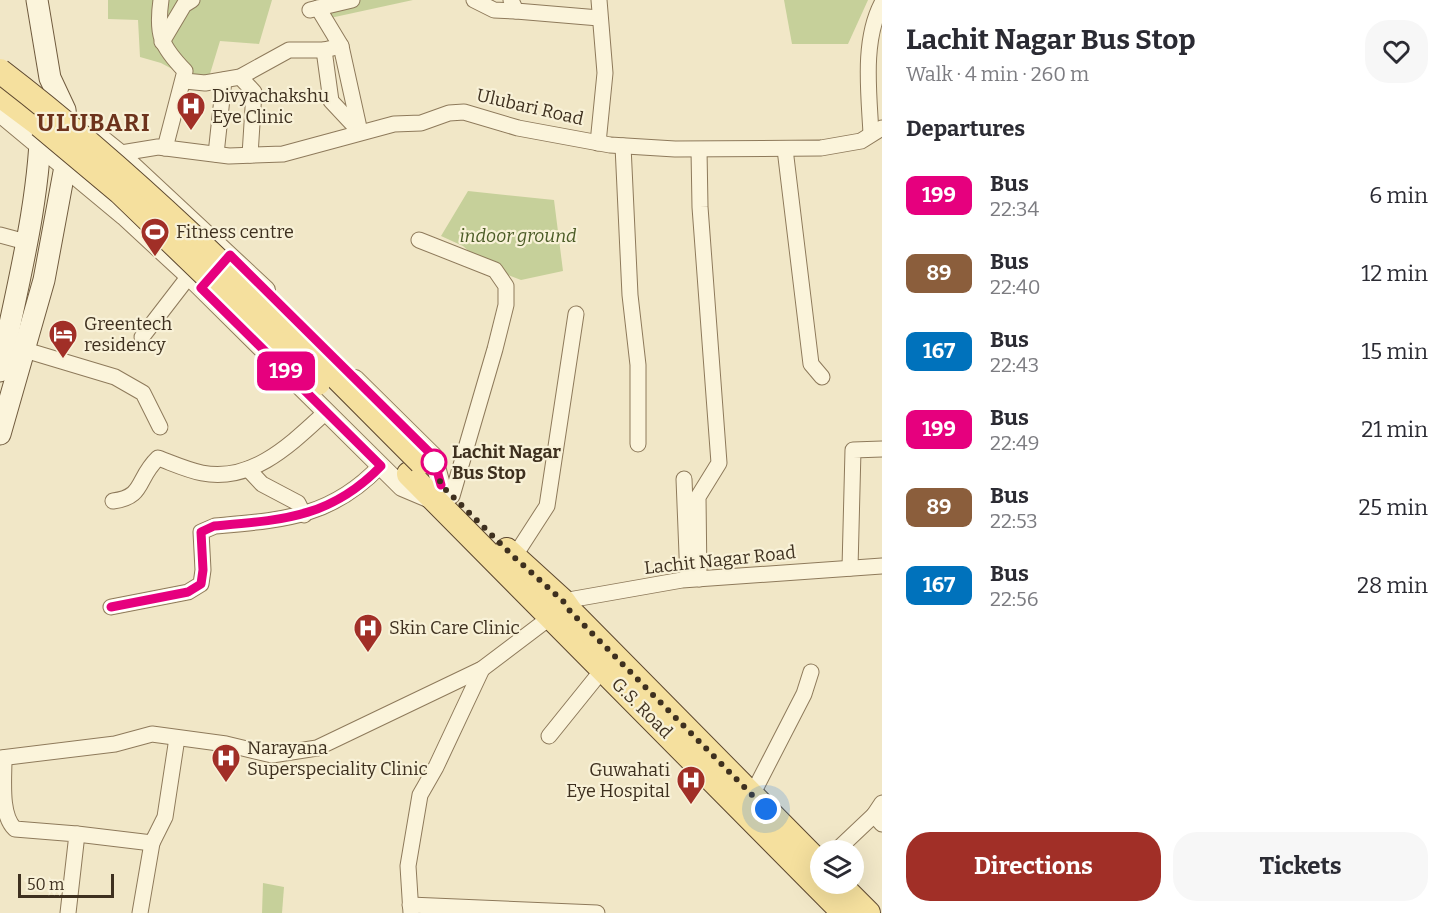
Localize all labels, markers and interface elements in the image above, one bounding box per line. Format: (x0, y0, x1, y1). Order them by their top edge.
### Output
button: heart (1365, 20, 1428, 83)
text: Lachit Nagar Bus Stop (906, 23, 1196, 56)
text: Walk · 4 min · 260 m (906, 62, 1089, 86)
street label: Ulubari Road (474, 84, 586, 130)
place label: Divyachakshu Eye Clinic (212, 85, 329, 128)
hospital icon: Divyachakshu Eye Clinic (175, 90, 207, 132)
district label: ULUBARI (37, 109, 151, 137)
text: Departures (906, 115, 1025, 142)
text: Bus (990, 170, 1029, 197)
text: 199 (922, 182, 956, 208)
text: 6 min (1369, 182, 1428, 209)
text: 22:34 (990, 197, 1039, 221)
sports icon: Fitness centre (139, 216, 171, 258)
place label: Fitness centre (176, 221, 294, 243)
park label: indoor ground (459, 225, 577, 247)
text: Bus (990, 248, 1029, 275)
text: 89 (926, 260, 952, 286)
text: 12 min (1361, 260, 1428, 287)
text: 22:40 (990, 275, 1040, 299)
place label: Greentech residency (84, 313, 172, 356)
hotel icon: Greentech residency (47, 318, 79, 360)
text: Bus (990, 326, 1029, 353)
text: 167 (923, 338, 955, 364)
text: 15 min (1361, 338, 1428, 365)
line badge: 199 (252, 352, 320, 391)
text: 22:43 (990, 353, 1039, 377)
text: 199 (269, 358, 303, 384)
text: Bus (990, 404, 1029, 431)
text: 199 (922, 416, 956, 442)
text: 21 min (1361, 416, 1428, 443)
text: 22:49 (990, 431, 1039, 455)
place label: Lachit Nagar Bus Stop (452, 441, 562, 484)
marker: Lachit Nagar Bus Stop (421, 449, 447, 475)
text: Bus (990, 482, 1029, 509)
text: 89 (926, 494, 952, 520)
text: 25 min (1358, 494, 1428, 521)
text: 22:53 (990, 509, 1038, 533)
street label: Lachit Nagar Road (643, 541, 797, 579)
text: Bus (990, 560, 1029, 587)
text: 167 (923, 572, 955, 598)
text: 28 min (1357, 572, 1428, 599)
text: 22:56 (990, 587, 1038, 611)
hospital icon: Skin Care Clinic (352, 612, 384, 654)
place label: Skin Care Clinic (389, 617, 520, 639)
street label: G.S. Road (607, 673, 677, 743)
place label: Narayana Superspeciality Clinic (247, 737, 428, 780)
hospital icon: Narayana Superspeciality Clinic (210, 742, 242, 784)
place label: Guwahati Eye Hospital (566, 759, 670, 802)
hospital icon: Guwahati Eye Hospital (675, 764, 707, 806)
your location (751, 794, 781, 824)
button: Directions (906, 832, 1161, 901)
button: Tickets (1173, 832, 1428, 901)
map controls (810, 840, 864, 894)
button: layers (810, 840, 864, 894)
scale bar (18, 871, 114, 898)
text: 50 m (27, 875, 64, 894)

